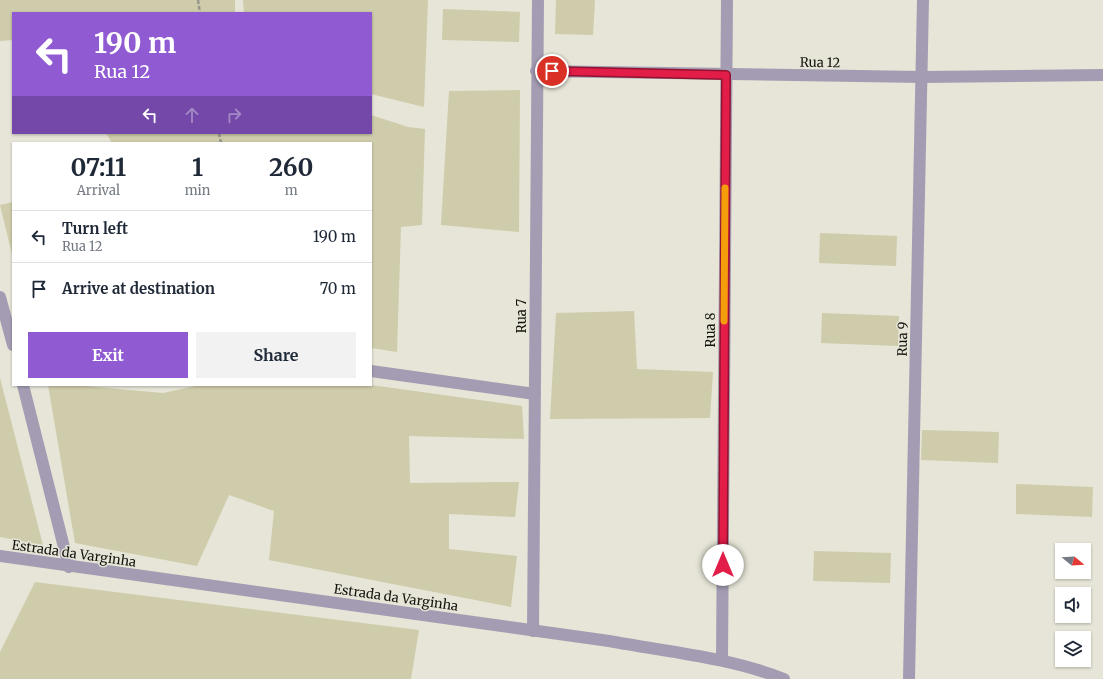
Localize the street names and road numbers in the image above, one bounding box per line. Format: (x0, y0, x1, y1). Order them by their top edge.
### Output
street label: Rua 12 (800, 54, 841, 71)
street label: Rua 7 (513, 298, 530, 333)
street label: Rua 8 (702, 312, 719, 347)
street label: Rua 9 (894, 321, 911, 357)
street label: Estrada da Varginha (11, 536, 137, 571)
street label: Estrada da Varginha (333, 580, 459, 615)

